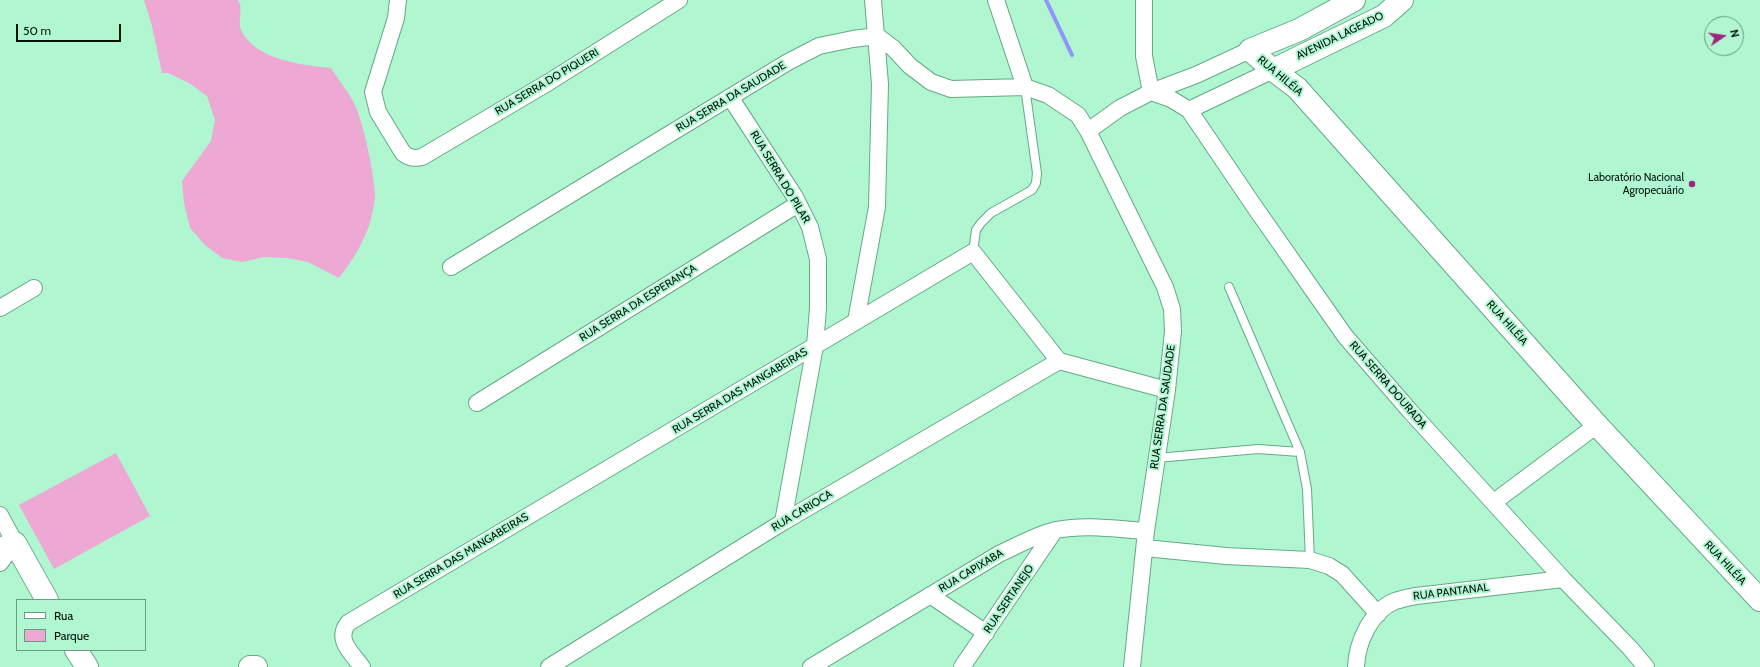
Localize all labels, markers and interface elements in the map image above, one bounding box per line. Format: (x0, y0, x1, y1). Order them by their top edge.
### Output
street label: AVENIDA LAGEADO (1294, 9, 1386, 63)
scale bar (18, 16, 123, 42)
north arrow (1704, 16, 1744, 56)
text: 50 m (23, 23, 51, 38)
text: N (1727, 28, 1742, 39)
street label: RUA SERRA DO PIQUERI (493, 46, 601, 118)
street label: RUA HILÉIA (1255, 53, 1305, 99)
street label: RUA SERRA DA SAUDADE (674, 59, 788, 135)
street label: RUA SERRA DO PILAR (747, 128, 813, 226)
place label: Laboratório Nacional Agropecuário (1588, 171, 1684, 197)
marker: Laboratório Nacional Agropecuário (1687, 179, 1697, 189)
street label: RUA SERRA DA ESPERANÇA (577, 262, 699, 344)
street label: RUA HILÉIA (1484, 298, 1530, 348)
street label: RUA SERRA DOURADA (1347, 339, 1429, 431)
street label: RUA SERRA DA SAUDADE (1148, 344, 1178, 470)
street label: RUA SERRA DAS MANGABEIRAS (670, 345, 810, 437)
street label: RUA CARIOCA (769, 488, 835, 534)
street label: RUA SERRA DAS MANGABEIRAS (391, 510, 531, 602)
street label: RUA HILÉIA (1701, 538, 1749, 588)
street label: RUA CAPIXABA (936, 547, 1006, 595)
street label: RUA SERTANEJO (981, 562, 1037, 636)
street label: RUA PANTANAL (1412, 581, 1490, 603)
legend (16, 599, 146, 651)
text: Rua (54, 608, 73, 623)
text: Parque (54, 628, 89, 643)

